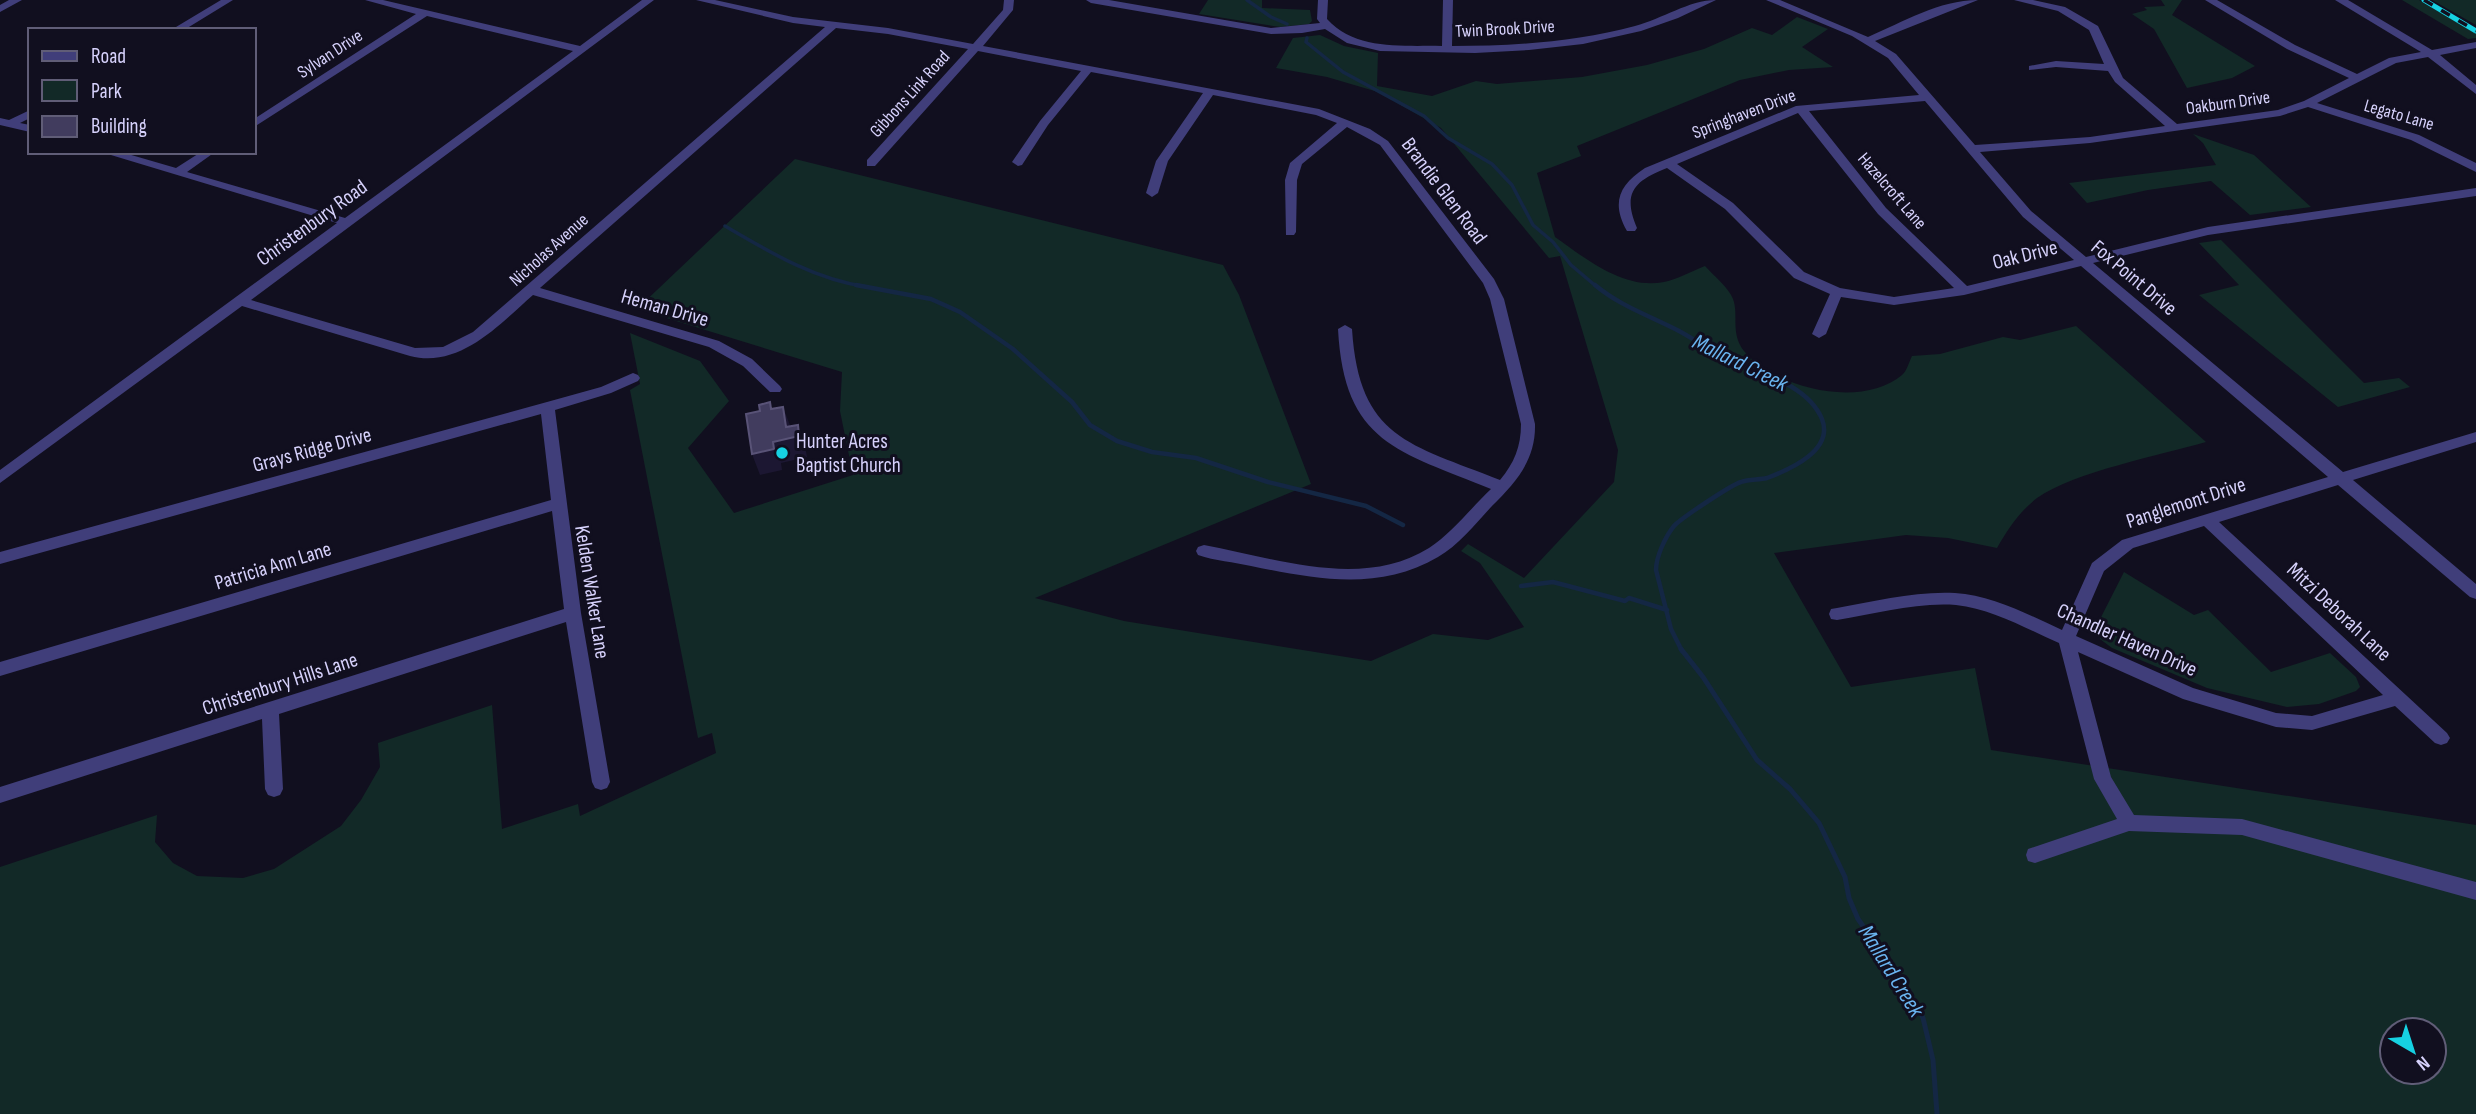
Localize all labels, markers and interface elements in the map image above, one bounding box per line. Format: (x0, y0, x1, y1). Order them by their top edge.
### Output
street label: Twin Brook Drive (1455, 16, 1555, 42)
street label: Sylvan Drive (293, 25, 367, 83)
legend (28, 28, 256, 154)
text: Road (91, 44, 126, 69)
street label: Gibbons Link Road (866, 46, 954, 142)
text: Park (91, 79, 122, 104)
street label: Springhaven Drive (1689, 85, 1799, 143)
street label: Oakburn Drive (2185, 87, 2271, 119)
street label: Legato Lane (2362, 95, 2436, 135)
text: Building (91, 114, 147, 139)
street label: Brandie Glen Road (1396, 133, 1492, 249)
street label: Hazelcroft Lane (1853, 149, 1931, 233)
street label: Christenbury Road (252, 175, 372, 271)
street label: Nicholas Avenue (505, 209, 593, 291)
street label: Oak Drive (1990, 235, 2060, 275)
street label: Fox Point Drive (2086, 235, 2182, 321)
street label: Heman Drive (618, 284, 712, 332)
water label: Mallard Creek (1688, 328, 1794, 399)
street label: Grays Ridge Drive (250, 422, 374, 478)
place label: Hunter Acres Baptist Church (796, 429, 901, 478)
marker: Hunter Acres Baptist Church (774, 445, 790, 461)
street label: Panglemont Drive (2123, 472, 2249, 534)
street label: Kelden Walker Lane (569, 523, 615, 661)
street label: Patricia Ann Lane (212, 536, 334, 596)
street label: Mitzi Deborah Lane (2282, 557, 2396, 667)
street label: Chandler Haven Drive (2053, 598, 2201, 682)
street label: Christenbury Hills Lane (199, 647, 361, 721)
water label: Mallard Creek (1852, 920, 1931, 1023)
north arrow (2378, 1016, 2448, 1086)
text: N (2412, 1051, 2434, 1075)

